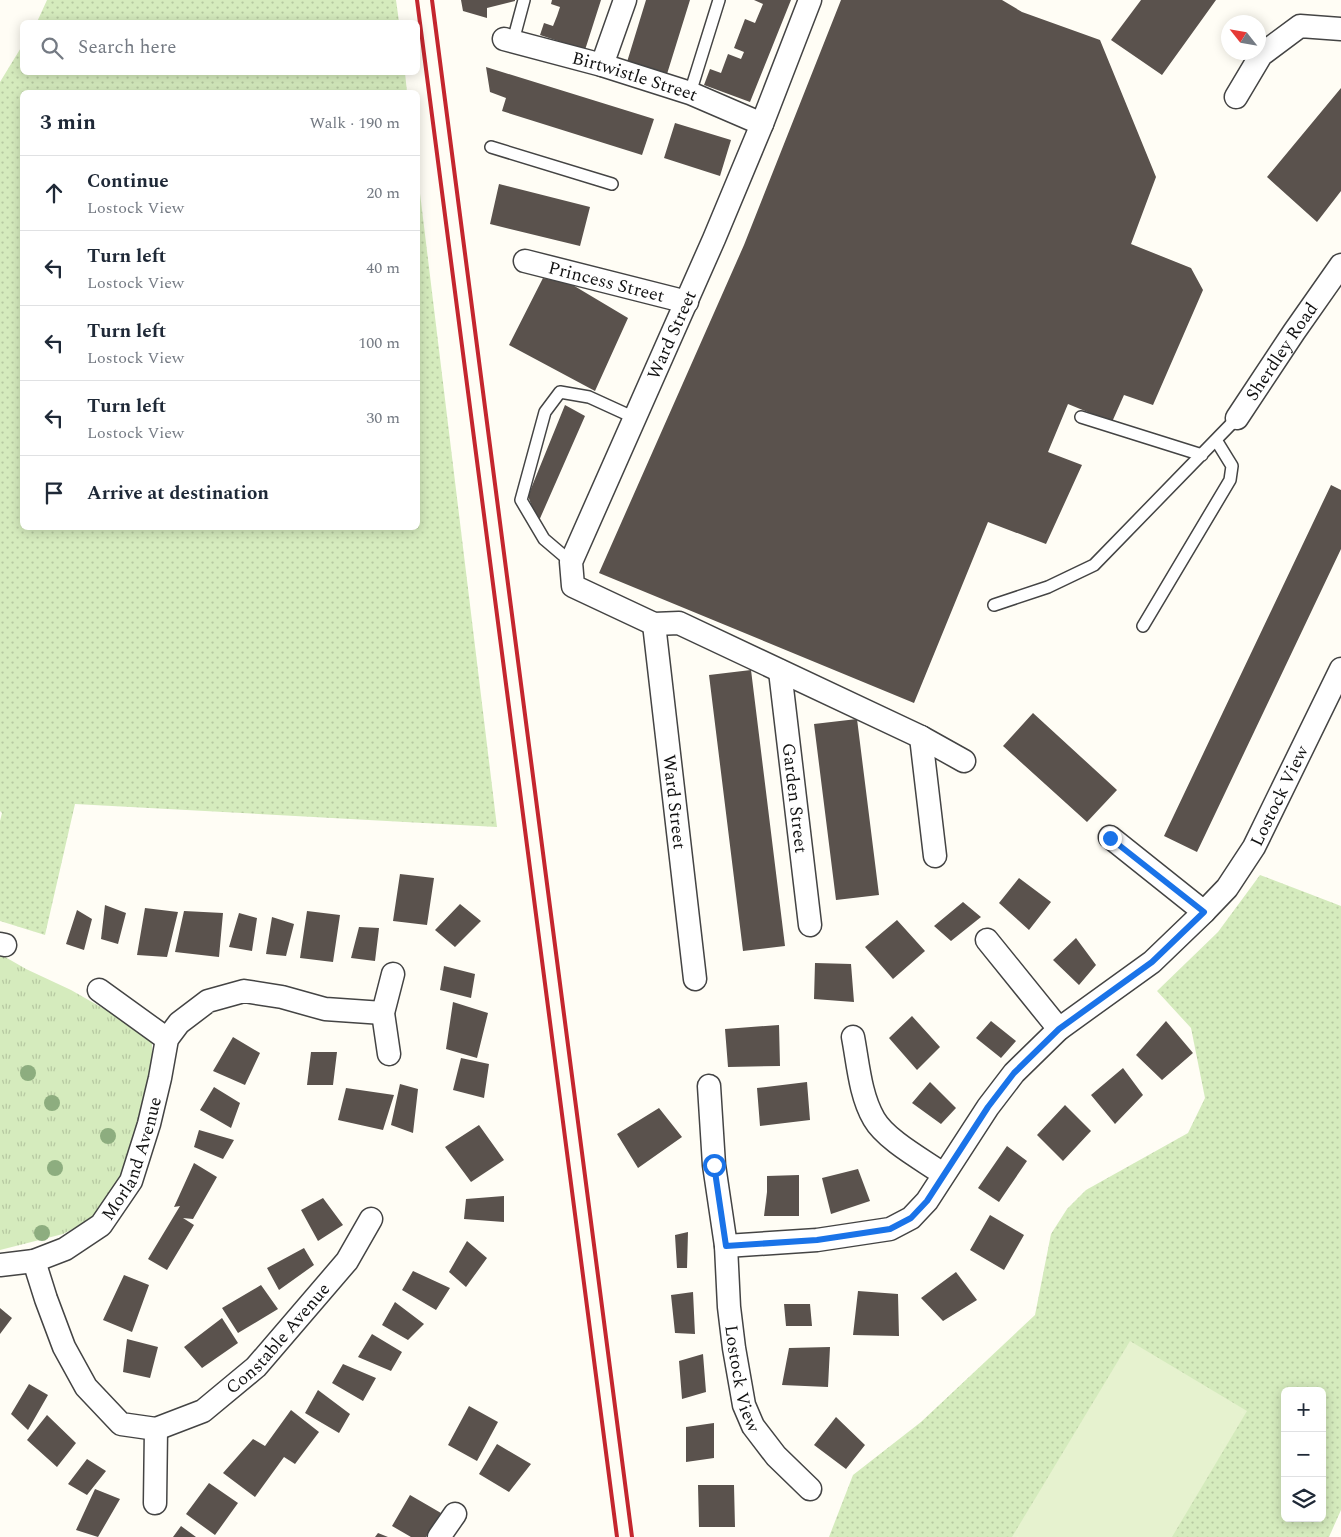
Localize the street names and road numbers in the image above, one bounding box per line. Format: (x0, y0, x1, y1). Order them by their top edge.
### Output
street label: Birtwistle Street (569, 44, 702, 108)
street label: Princess Street (545, 254, 667, 309)
street label: Ward Street (640, 286, 704, 384)
street label: Sherdley Road (1239, 297, 1324, 406)
street label: Lostock View (1243, 740, 1315, 851)
street label: Garden Street (775, 741, 815, 855)
street label: Ward Street (656, 753, 693, 851)
street label: Morland Avenue (94, 1094, 169, 1226)
street label: Constable Avenue (219, 1276, 336, 1401)
street label: Lostock View (718, 1323, 768, 1437)

